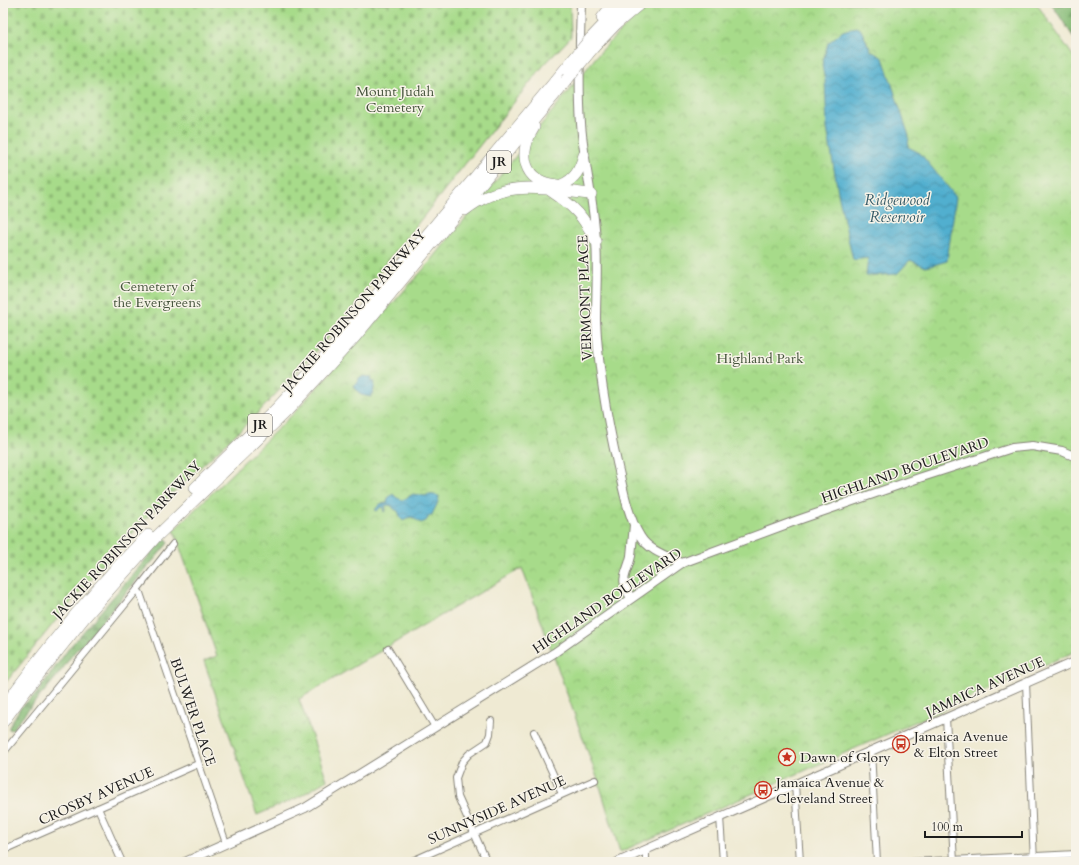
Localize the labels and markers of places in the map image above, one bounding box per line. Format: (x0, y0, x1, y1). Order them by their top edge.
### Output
place label: Jamaica Avenue & Elton Street (912, 727, 1008, 762)
bus stop icon: Jamaica Avenue & Elton Street (891, 734, 911, 754)
place icon: Dawn of Glory (777, 747, 797, 767)
place label: Dawn of Glory (800, 748, 891, 767)
place label: Jamaica Avenue & Cleveland Street (774, 773, 885, 808)
bus stop icon: Jamaica Avenue & Cleveland Street (753, 780, 773, 800)

